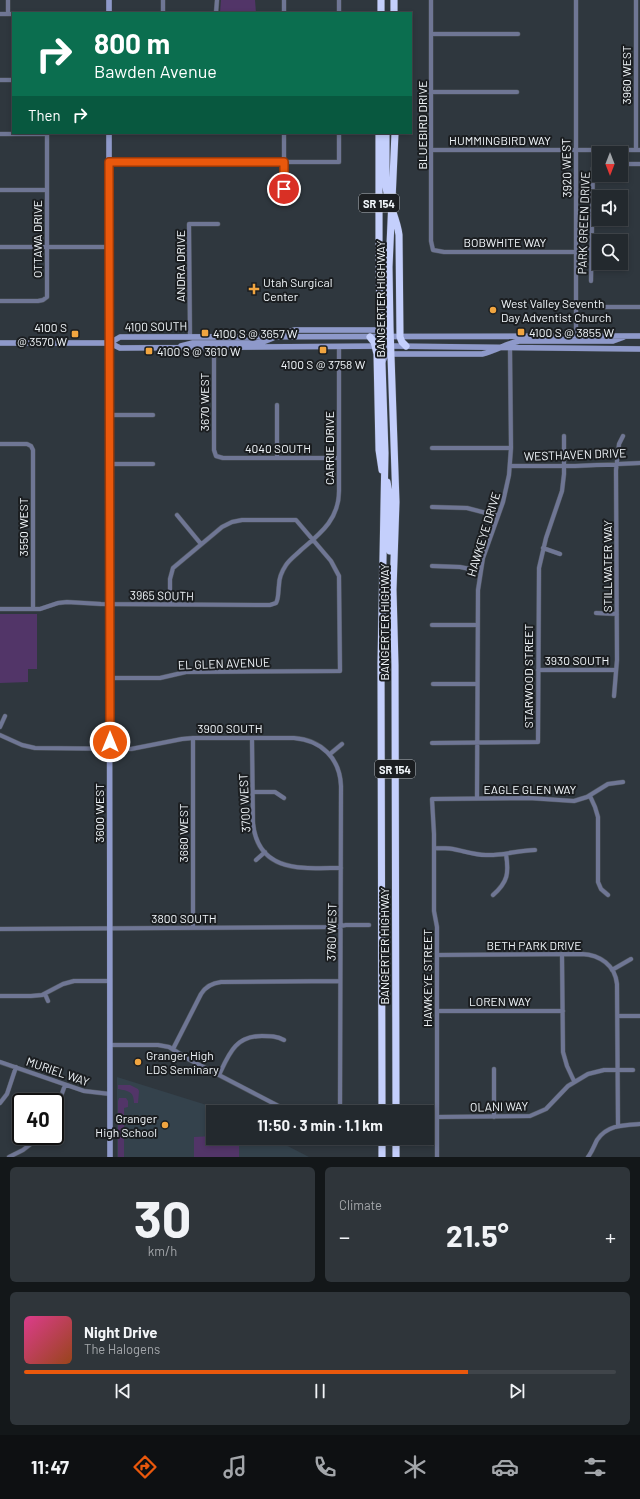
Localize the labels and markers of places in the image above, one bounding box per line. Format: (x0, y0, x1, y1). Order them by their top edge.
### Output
pin (267, 172, 301, 206)
place label: Utah Surgical Center (263, 275, 332, 303)
marker: Utah Surgical Center (248, 283, 260, 295)
place label: West Valley Seventh Day Adventist Church (501, 296, 612, 324)
marker: West Valley Seventh Day Adventist Church (488, 305, 498, 315)
place label: 4100 S @ 3570 W (17, 320, 67, 348)
place label: 4100 S @ 3855 W (529, 325, 615, 339)
place label: 4100 S @ 3657 W (213, 326, 298, 340)
marker: 4100 S @ 3855 W (516, 327, 526, 337)
marker: 4100 S @ 3657 W (200, 328, 210, 338)
marker: 4100 S @ 3570 W (70, 329, 80, 339)
place label: 4100 S @ 3610 W (157, 344, 241, 358)
marker: 4100 S @ 3758 W (318, 345, 328, 355)
marker: 4100 S @ 3610 W (144, 346, 154, 356)
place label: 4100 S @ 3758 W (281, 357, 366, 371)
place label: Granger High LDS Seminary (146, 1048, 219, 1076)
marker: Granger High LDS Seminary (133, 1057, 143, 1067)
place label: Granger High School (95, 1111, 158, 1139)
marker: Granger High School (160, 1120, 170, 1130)

